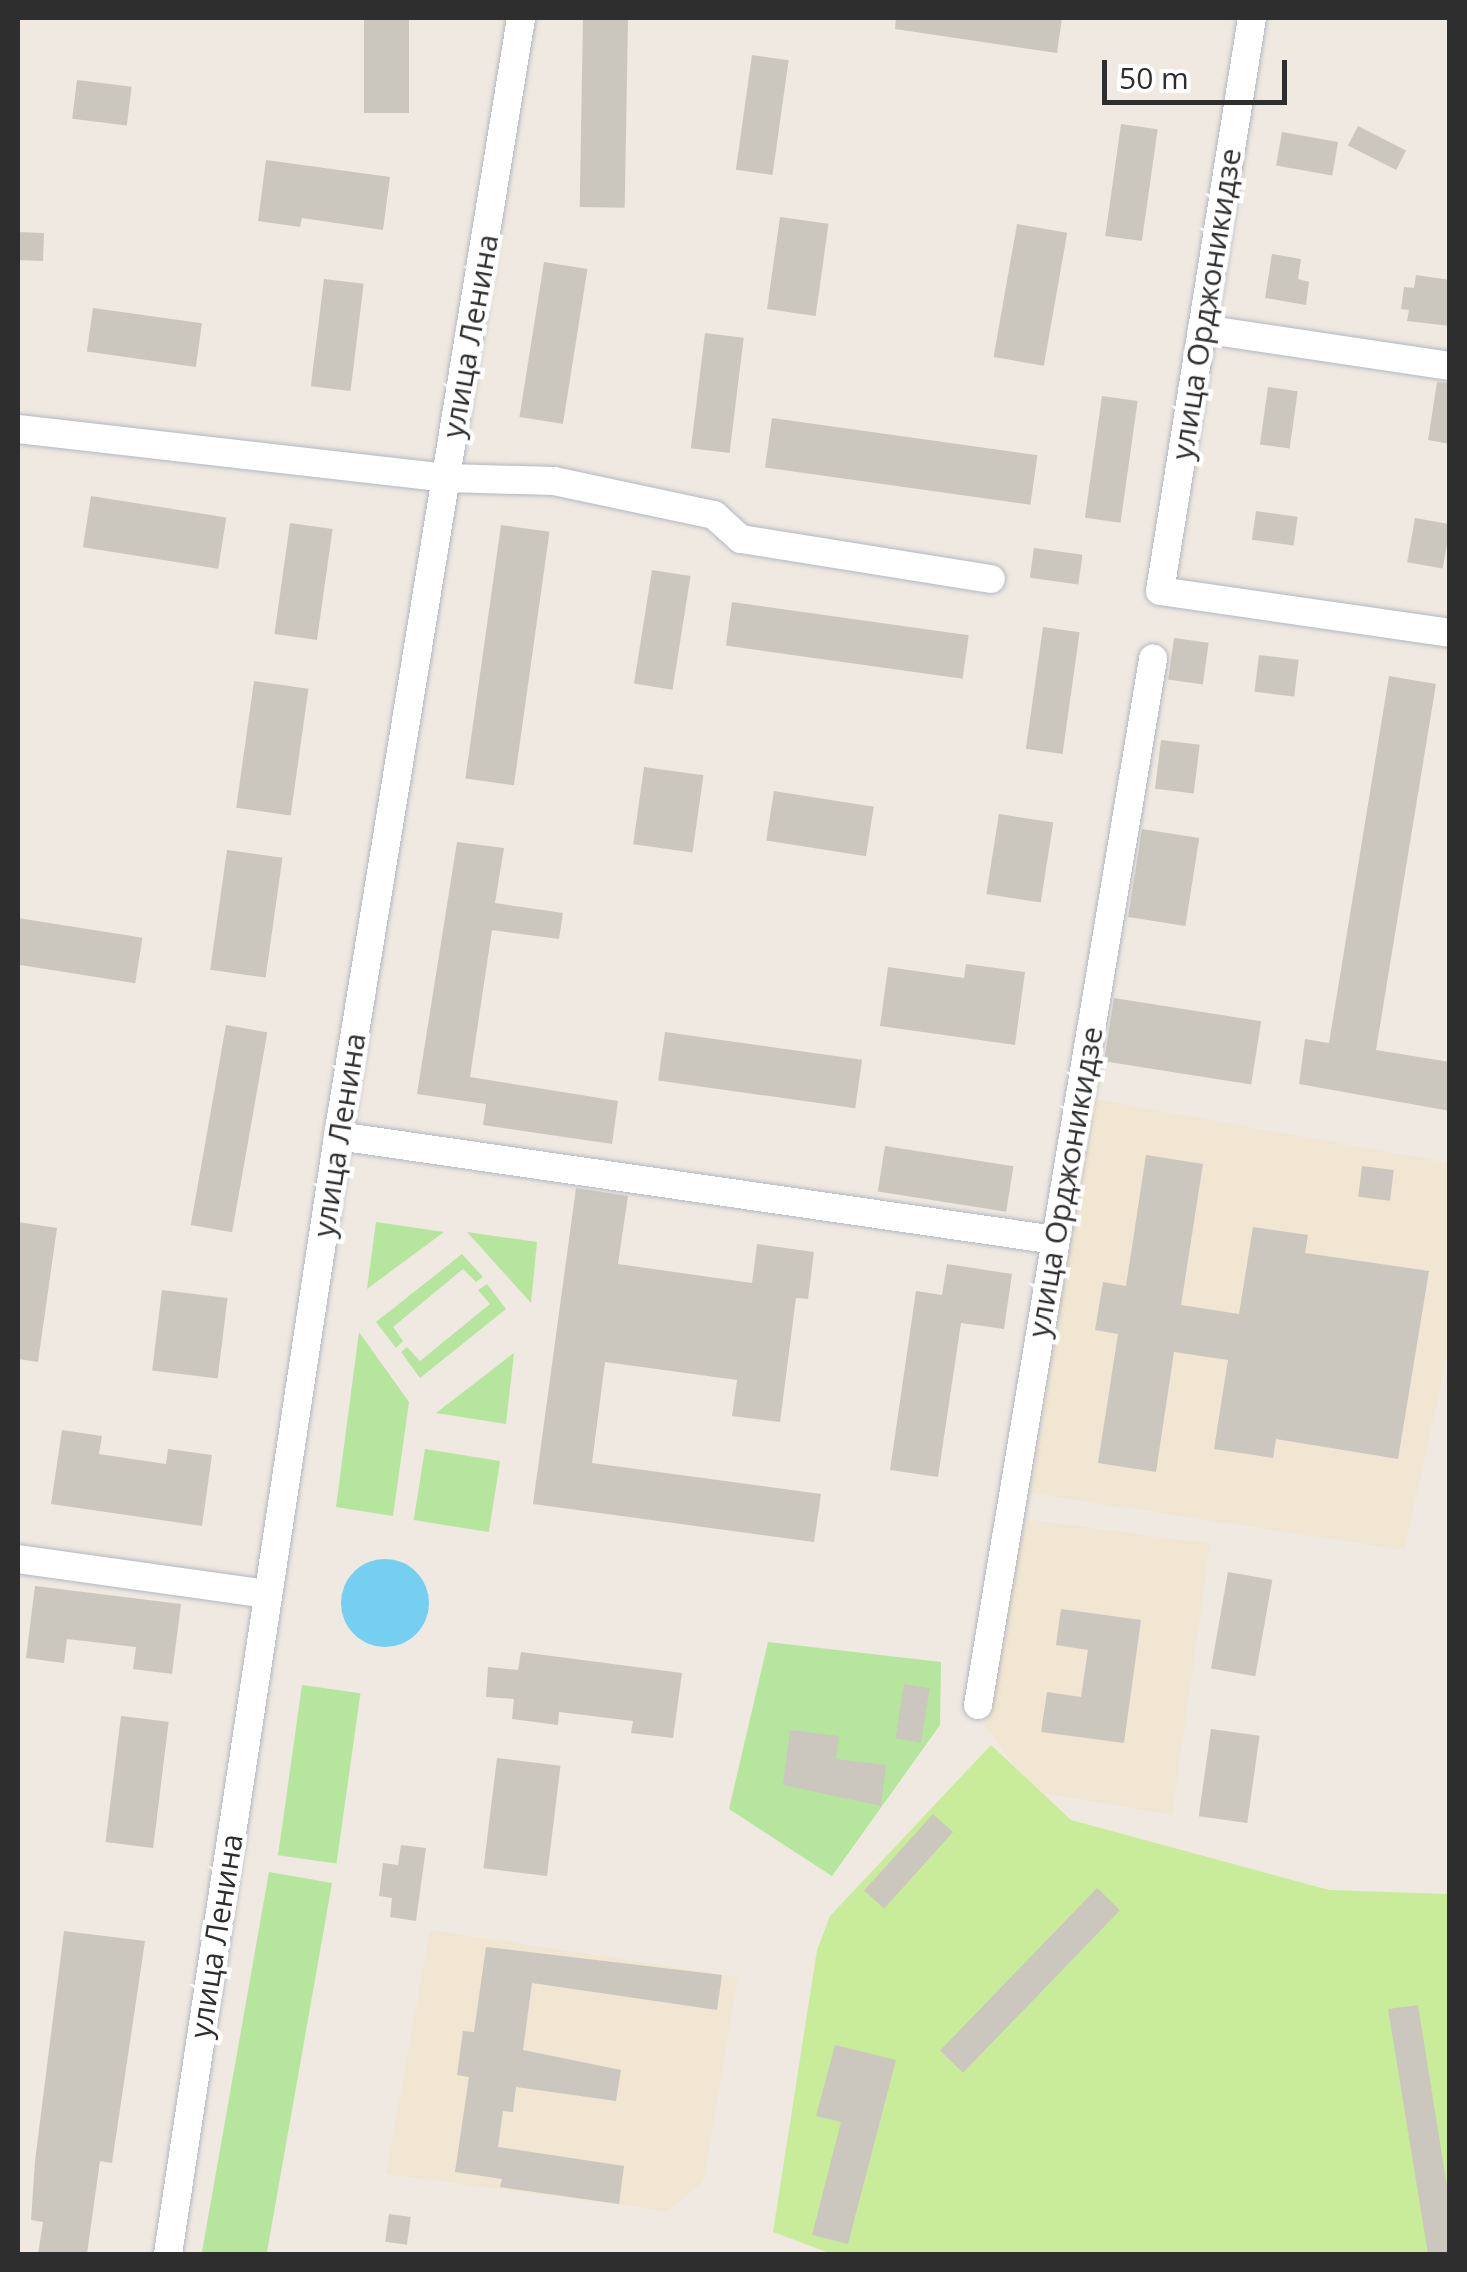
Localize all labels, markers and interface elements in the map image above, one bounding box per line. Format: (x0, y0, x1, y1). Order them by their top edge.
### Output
scale bar (1107, 40, 1292, 102)
text: 50 m (1119, 57, 1189, 98)
street label: улица Орджоникидзе (1164, 146, 1248, 462)
street label: улица Ленина (434, 231, 506, 441)
street label: улица Орджоникидзе (1020, 1024, 1110, 1340)
street label: улица Ленина (305, 1030, 373, 1240)
street label: улица Ленина (182, 1831, 250, 2041)

